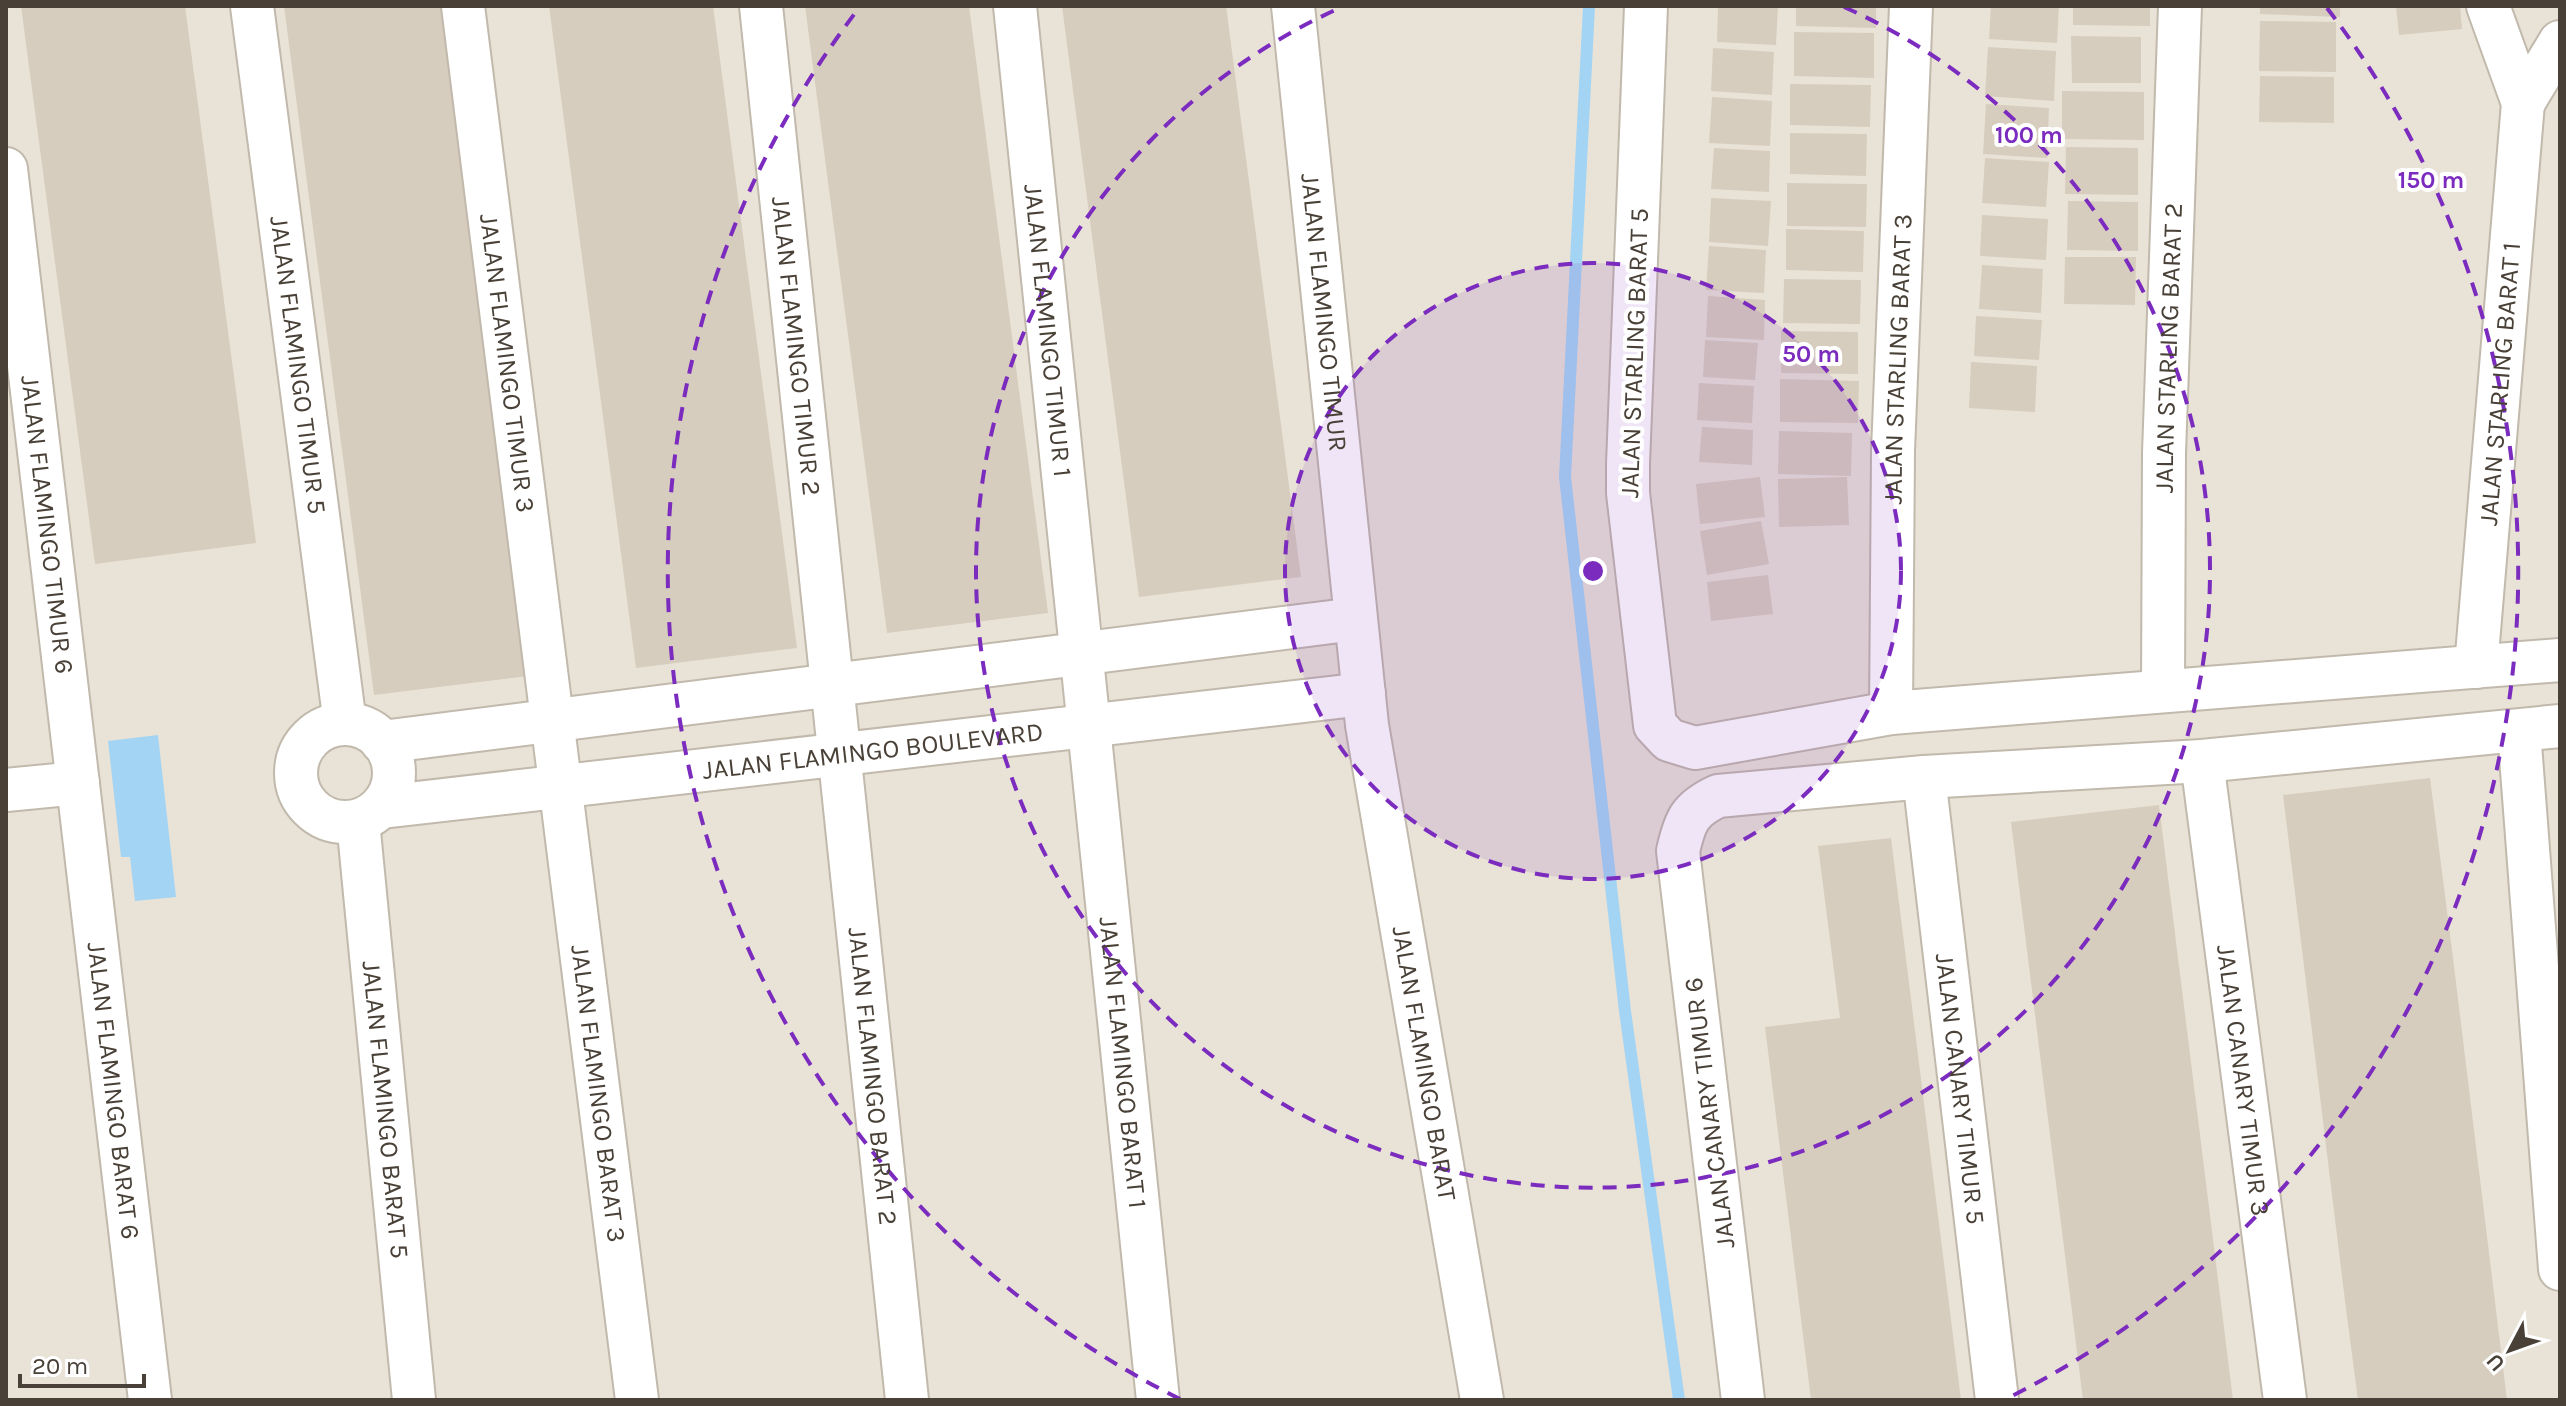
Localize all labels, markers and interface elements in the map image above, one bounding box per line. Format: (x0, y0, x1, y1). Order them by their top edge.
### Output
text: 100 m (1995, 121, 2063, 149)
text: 150 m (2398, 166, 2464, 194)
street label: JALAN FLAMINGO TIMUR (1294, 172, 1354, 453)
street label: JALAN FLAMINGO TIMUR 1 (1017, 182, 1078, 478)
street label: JALAN FLAMINGO TIMUR 2 (765, 195, 827, 497)
street label: JALAN STARLING BARAT 2 (2149, 202, 2189, 493)
street label: JALAN STARLING BARAT 5 (1614, 208, 1655, 498)
street label: JALAN FLAMINGO TIMUR 3 (473, 212, 541, 514)
street label: JALAN STARLING BARAT 3 (1878, 213, 1919, 504)
street label: JALAN FLAMINGO TIMUR 5 (263, 214, 333, 516)
street label: JALAN STARLING BARAT 1 (2473, 241, 2527, 527)
text: 50 m (1782, 340, 1840, 368)
street label: JALAN FLAMINGO TIMUR 6 (14, 374, 80, 676)
centre of rings (1579, 557, 1607, 585)
street label: JALAN FLAMINGO BOULEVARD (701, 716, 1045, 786)
street label: JALAN FLAMINGO BARAT 1 (1093, 915, 1153, 1210)
street label: JALAN FLAMINGO BARAT (1386, 924, 1463, 1203)
street label: JALAN FLAMINGO BARAT 2 (842, 926, 904, 1227)
street label: JALAN FLAMINGO BARAT 6 (81, 940, 146, 1241)
street label: JALAN FLAMINGO BARAT 3 (564, 943, 632, 1244)
street label: JALAN CANARY TIMUR 3 (2210, 943, 2276, 1218)
street label: JALAN CANARY TIMUR 5 (1929, 952, 1991, 1226)
street label: JALAN FLAMINGO BARAT 5 (356, 959, 415, 1260)
street label: JALAN CANARY TIMUR 6 (1677, 976, 1741, 1250)
north arrow (2470, 1310, 2550, 1390)
scale bar (20, 1338, 144, 1388)
text: U (2481, 1348, 2510, 1377)
text: 20 m (32, 1352, 88, 1380)

